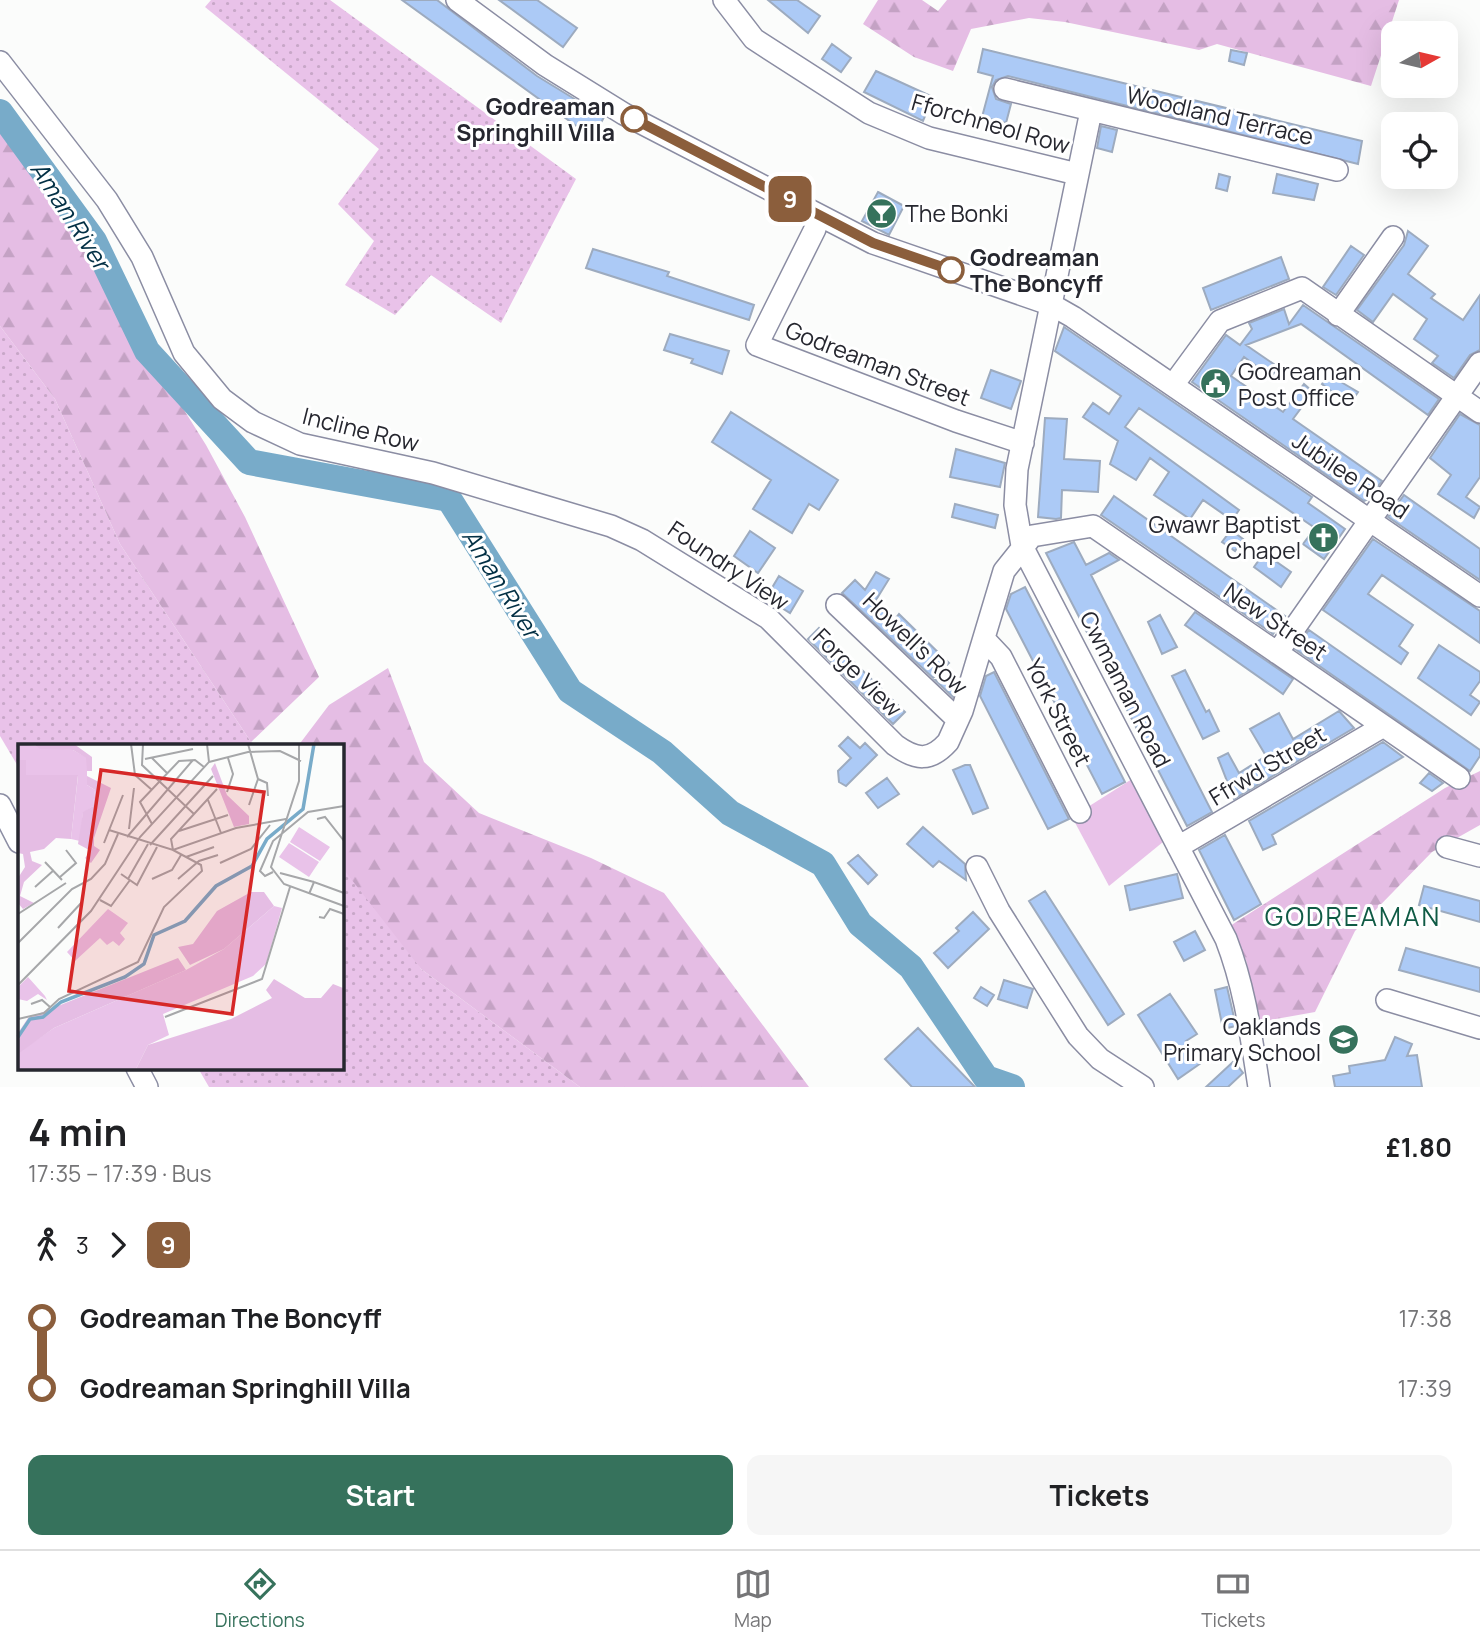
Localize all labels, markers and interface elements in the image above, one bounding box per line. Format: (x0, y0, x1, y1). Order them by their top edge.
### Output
north arrow (1381, 21, 1458, 98)
map controls (1381, 21, 1458, 189)
street label: Woodland Terrace (1123, 78, 1317, 152)
street label: Fforchneol Row (908, 85, 1074, 161)
place label: Godreaman Springhill Villa (456, 90, 615, 148)
marker: Godreaman Springhill Villa (621, 106, 647, 132)
button: locate (1381, 112, 1458, 189)
water label: Aman River (24, 154, 120, 278)
line badge: 9 (767, 176, 813, 222)
text: 9 (783, 182, 797, 215)
bar icon: The Bonki (865, 196, 899, 230)
place label: The Bonki (905, 197, 1009, 229)
place label: Godreaman The Boncyff (970, 241, 1103, 299)
marker: Godreaman The Boncyff (938, 257, 964, 283)
street label: Godreaman Street (781, 313, 975, 413)
place label: Godreaman Post Office (1238, 355, 1361, 413)
public building icon: Godreaman Post Office (1198, 367, 1232, 401)
street label: Incline Row (299, 399, 423, 459)
street label: Jubilee Road (1286, 424, 1416, 526)
place label: Gwawr Baptist Chapel (1149, 508, 1301, 566)
street label: Foundry View (662, 513, 796, 618)
church icon: Gwawr Baptist Chapel (1307, 520, 1341, 554)
water label: Aman River (455, 522, 550, 647)
street label: New Street (1218, 575, 1334, 667)
street label: Howell's Row (856, 585, 976, 702)
street label: Cwmaman Road (1073, 605, 1179, 773)
street label: Forge View (806, 620, 910, 724)
street label: York Street (1018, 653, 1100, 771)
street label: Ffrwd Street (1203, 718, 1331, 812)
inset map (18, 744, 343, 1070)
district label: GODREAMAN (1265, 898, 1441, 934)
place label: Oaklands Primary School (1163, 1010, 1321, 1068)
school or university icon: Oaklands Primary School (1327, 1022, 1361, 1056)
text: 4 min (28, 1105, 127, 1157)
text: £1.80 (1386, 1129, 1452, 1165)
text: 17:35 – 17:39 · Bus (28, 1157, 212, 1189)
icon: walk (28, 1226, 66, 1264)
icon: forward (99, 1226, 137, 1264)
text: 9 (161, 1228, 176, 1261)
text: 3 (76, 1229, 89, 1261)
text: Godreaman The Boncyff (80, 1300, 381, 1336)
text: 17:38 (1399, 1302, 1452, 1334)
text: Godreaman Springhill Villa (80, 1370, 411, 1406)
text: 17:39 (1398, 1372, 1452, 1404)
button: Start (28, 1455, 733, 1535)
button: Tickets (747, 1455, 1452, 1535)
tab: Directions (215, 1565, 305, 1633)
tab: Map (734, 1565, 772, 1633)
tab: Tickets (1201, 1565, 1265, 1633)

